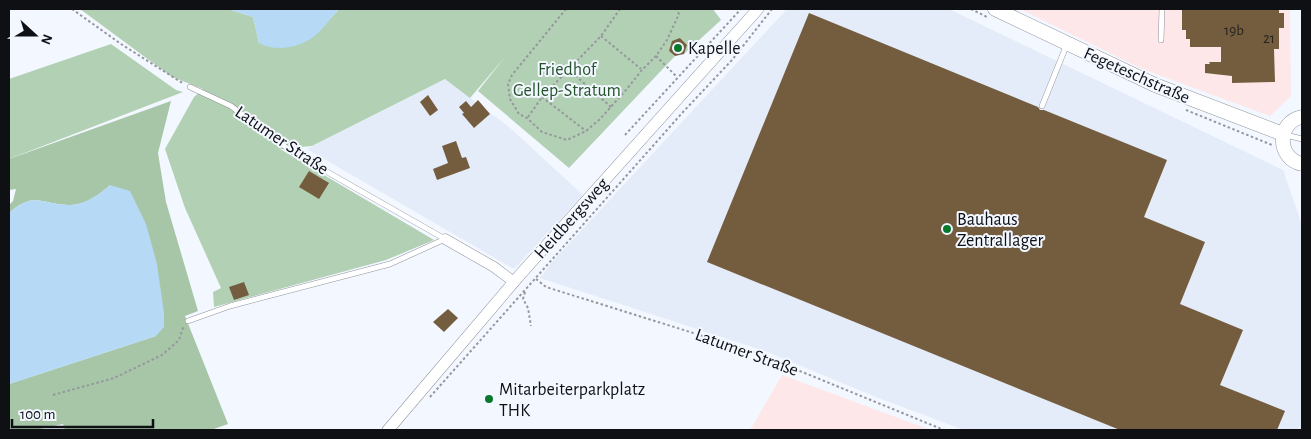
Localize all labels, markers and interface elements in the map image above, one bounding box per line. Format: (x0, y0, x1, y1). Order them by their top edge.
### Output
north arrow (10, 10, 60, 60)
house number: 19b (1224, 23, 1244, 38)
house number: 21 (1263, 31, 1275, 46)
text: N (38, 32, 54, 46)
place label: Kapelle (688, 40, 741, 58)
marker: Kapelle (672, 42, 684, 54)
street label: Fegeteschstraße (1081, 45, 1192, 107)
park label: Friedhof Gellep-Stratum (513, 61, 621, 100)
street label: Latumer Straße (231, 103, 331, 179)
street label: Heidbergsweg (531, 175, 613, 262)
place label: Bauhaus Zentrallager (957, 211, 1044, 250)
marker: Bauhaus Zentrallager (941, 223, 953, 235)
street label: Latumer Straße (693, 326, 801, 380)
place label: Mitarbeiterparkplatz THK (499, 381, 645, 420)
marker: Mitarbeiterparkplatz THK (483, 393, 495, 405)
scale bar (12, 396, 154, 428)
text: 100 m (20, 407, 55, 422)

